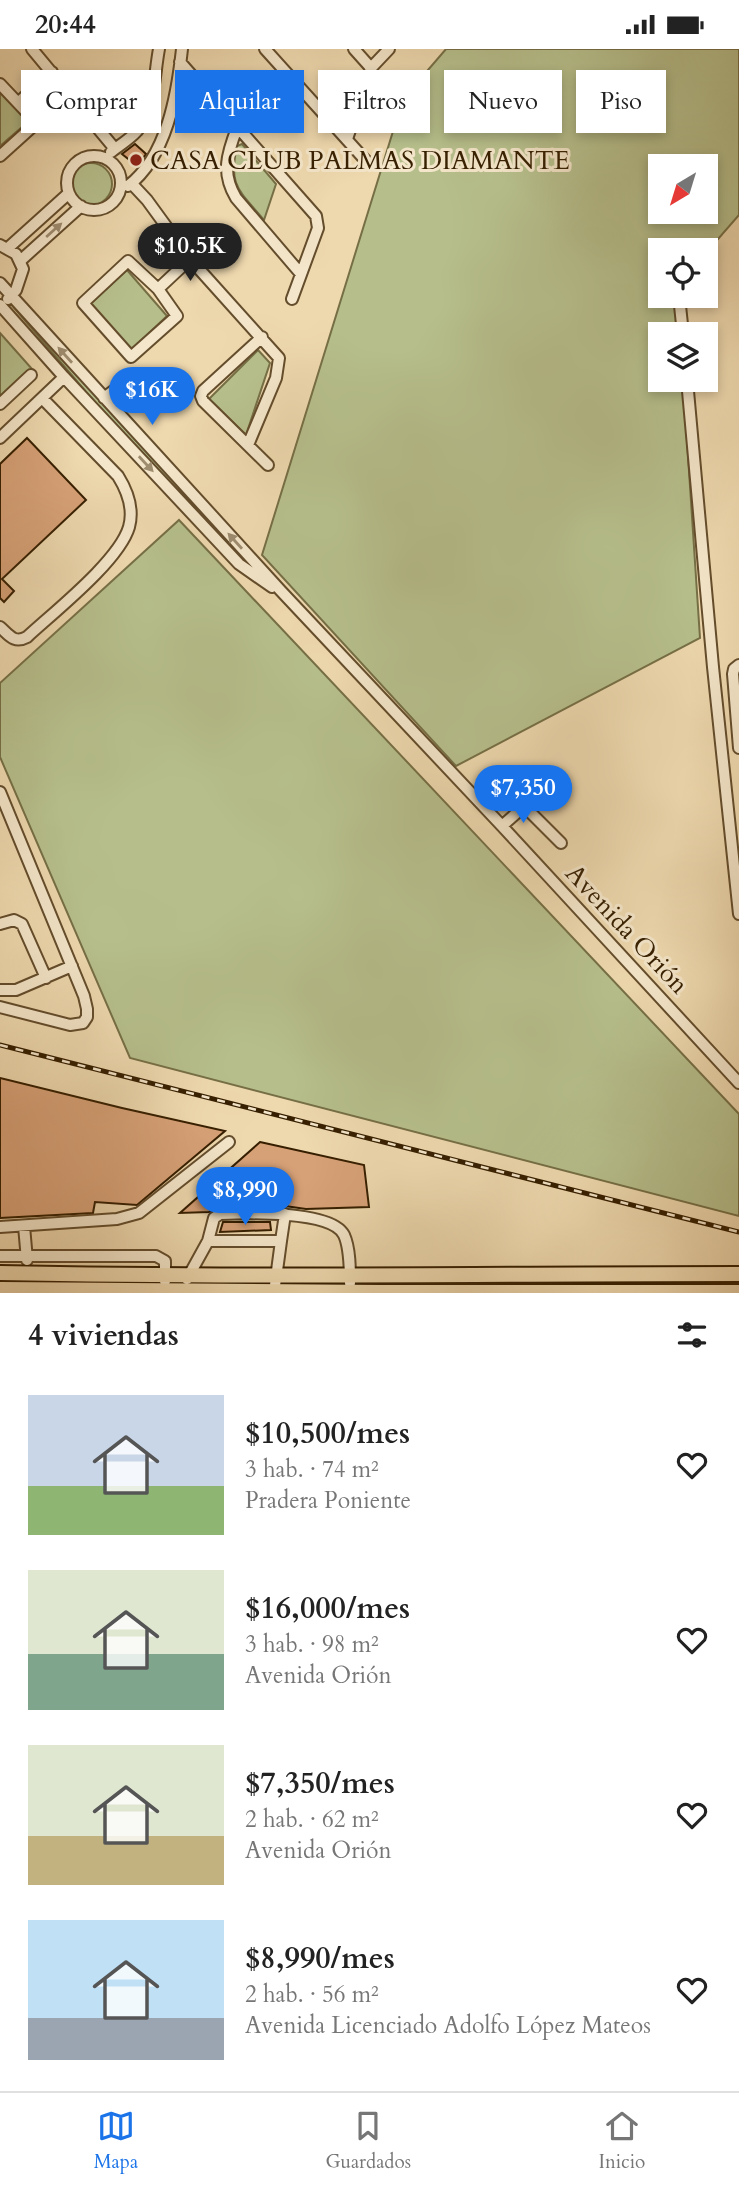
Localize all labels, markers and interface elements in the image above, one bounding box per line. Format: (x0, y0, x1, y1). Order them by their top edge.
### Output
text: 20:44 (35, 7, 96, 42)
chip: Comprar (21, 70, 161, 133)
chip: Alquilar (175, 70, 304, 133)
chip: Filtros (318, 70, 430, 133)
chip: Nuevo (444, 70, 562, 133)
chip: Piso (576, 70, 666, 133)
place label: CASA CLUB PALMAS DIAMANTE (150, 143, 570, 178)
marker: CASA CLUB PALMAS DIAMANTE (128, 152, 144, 168)
north arrow (648, 154, 718, 224)
map controls (648, 154, 718, 392)
one-way arrow (45, 222, 63, 238)
pin: $10.5K (133, 223, 247, 283)
text: $10.5K (154, 230, 226, 261)
button: locate (648, 238, 718, 308)
button: layers (648, 322, 718, 392)
one-way arrow (57, 346, 73, 364)
pin: $16K (111, 367, 193, 427)
text: $16K (125, 374, 179, 405)
one-way arrow (137, 455, 153, 472)
one-way arrow (227, 533, 243, 550)
pin: $7,350 (466, 765, 580, 825)
text: $7,350 (490, 772, 556, 803)
street label: Avenida Orión (558, 856, 696, 1002)
pin: $8,990 (188, 1167, 302, 1227)
text: $8,990 (212, 1174, 278, 1205)
text: 4 viviendas (28, 1315, 179, 1356)
icon: filters (673, 1316, 711, 1354)
text: $10,500/mes (245, 1413, 410, 1454)
icon: home (84, 1423, 168, 1507)
icon: heart (673, 1446, 711, 1484)
text: 3 hab. · 74 m² (245, 1454, 379, 1485)
text: Pradera Poniente (245, 1485, 411, 1516)
text: $16,000/mes (245, 1588, 410, 1629)
icon: home (84, 1598, 168, 1682)
icon: heart (673, 1621, 711, 1659)
text: 3 hab. · 98 m² (245, 1629, 379, 1660)
text: Avenida Orión (245, 1660, 392, 1691)
text: $7,350/mes (245, 1763, 395, 1804)
icon: home (84, 1773, 168, 1857)
icon: heart (673, 1796, 711, 1834)
text: 2 hab. · 62 m² (245, 1804, 379, 1835)
text: Avenida Orión (245, 1835, 392, 1866)
text: $8,990/mes (245, 1938, 395, 1979)
icon: home (84, 1948, 168, 2032)
icon: heart (673, 1971, 711, 2009)
text: 2 hab. · 56 m² (245, 1979, 379, 2010)
text: Avenida Licenciado Adolfo López Mateos (245, 2010, 651, 2041)
tab: Mapa (94, 2107, 138, 2175)
tab: Guardados (325, 2107, 411, 2175)
tab: Inicio (598, 2107, 645, 2175)

